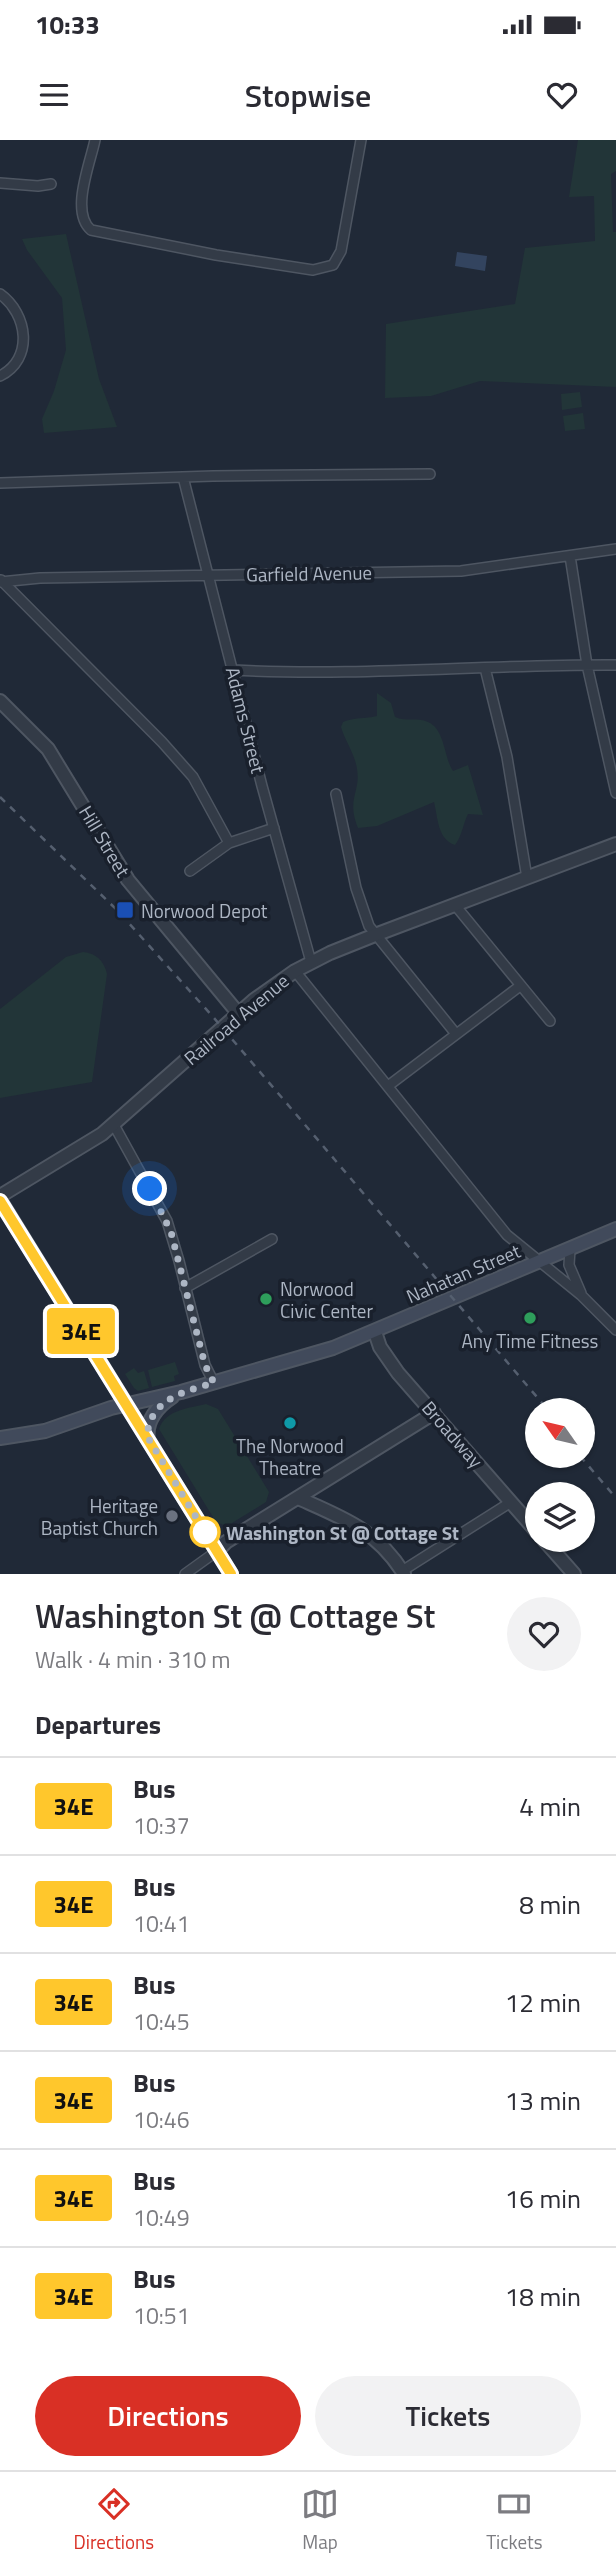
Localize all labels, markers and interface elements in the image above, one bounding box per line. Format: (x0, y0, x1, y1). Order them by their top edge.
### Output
text: 10:33 (35, 5, 100, 44)
text: Stopwise (245, 71, 371, 119)
icon: menu (35, 76, 73, 114)
icon: heart (543, 76, 581, 114)
street label: Garfield Avenue (246, 557, 372, 589)
street label: Adams Street (219, 664, 273, 777)
street label: Hill Street (72, 800, 138, 883)
place label: Norwood Depot (141, 896, 268, 925)
marker: Norwood Depot (115, 900, 135, 920)
street label: Railroad Avenue (177, 966, 295, 1072)
your location (132, 1171, 167, 1206)
street label: Nahatan Street (401, 1236, 525, 1310)
place label: Norwood Civic Center (280, 1274, 373, 1325)
marker: Norwood Civic Center (258, 1291, 274, 1307)
line badge: 34E (41, 1308, 121, 1354)
marker: Any Time Fitness (522, 1310, 538, 1326)
text: 34E (61, 1313, 101, 1349)
place label: Any Time Fitness (462, 1326, 599, 1355)
street label: Broadway (416, 1394, 490, 1474)
north arrow (525, 1398, 595, 1468)
map controls (525, 1398, 595, 1552)
marker: The Norwood Theatre (282, 1415, 298, 1431)
place label: The Norwood Theatre (236, 1431, 344, 1482)
button: layers (525, 1482, 595, 1552)
place label: Heritage Baptist Church (41, 1491, 158, 1542)
marker: Heritage Baptist Church (164, 1508, 180, 1524)
marker: Washington St @ Cottage St (190, 1517, 220, 1547)
place label: Washington St @ Cottage St (226, 1518, 459, 1547)
text: Washington St @ Cottage St (35, 1591, 435, 1641)
button: heart (507, 1597, 581, 1671)
text: Walk · 4 min · 310 m (35, 1642, 231, 1677)
text: Departures (35, 1705, 161, 1744)
text: Bus (133, 1769, 175, 1808)
text: 4 min (519, 1787, 581, 1826)
text: 34E (53, 1788, 94, 1824)
text: 10:37 (133, 1808, 190, 1843)
text: Bus (133, 1867, 175, 1906)
text: 8 min (519, 1885, 581, 1924)
text: 34E (53, 1886, 94, 1922)
text: 10:41 (133, 1906, 190, 1941)
text: Bus (133, 1965, 175, 2004)
text: 12 min (505, 1983, 581, 2022)
text: 34E (53, 1984, 94, 2020)
text: 10:45 (133, 2004, 190, 2039)
text: Bus (133, 2063, 175, 2102)
text: 13 min (505, 2081, 581, 2120)
text: 34E (53, 2082, 94, 2118)
text: 10:46 (133, 2102, 190, 2137)
text: Bus (133, 2161, 175, 2200)
text: 16 min (505, 2179, 581, 2218)
text: 34E (53, 2180, 94, 2216)
text: 10:49 (133, 2200, 190, 2235)
text: Bus (133, 2259, 175, 2298)
text: 18 min (505, 2277, 581, 2316)
text: 34E (53, 2278, 94, 2314)
text: 10:51 (133, 2298, 190, 2333)
button: Directions (35, 2376, 301, 2456)
button: Tickets (315, 2376, 581, 2456)
tab: Directions (74, 2485, 154, 2556)
tab: Map (301, 2485, 339, 2556)
tab: Tickets (486, 2485, 542, 2556)

